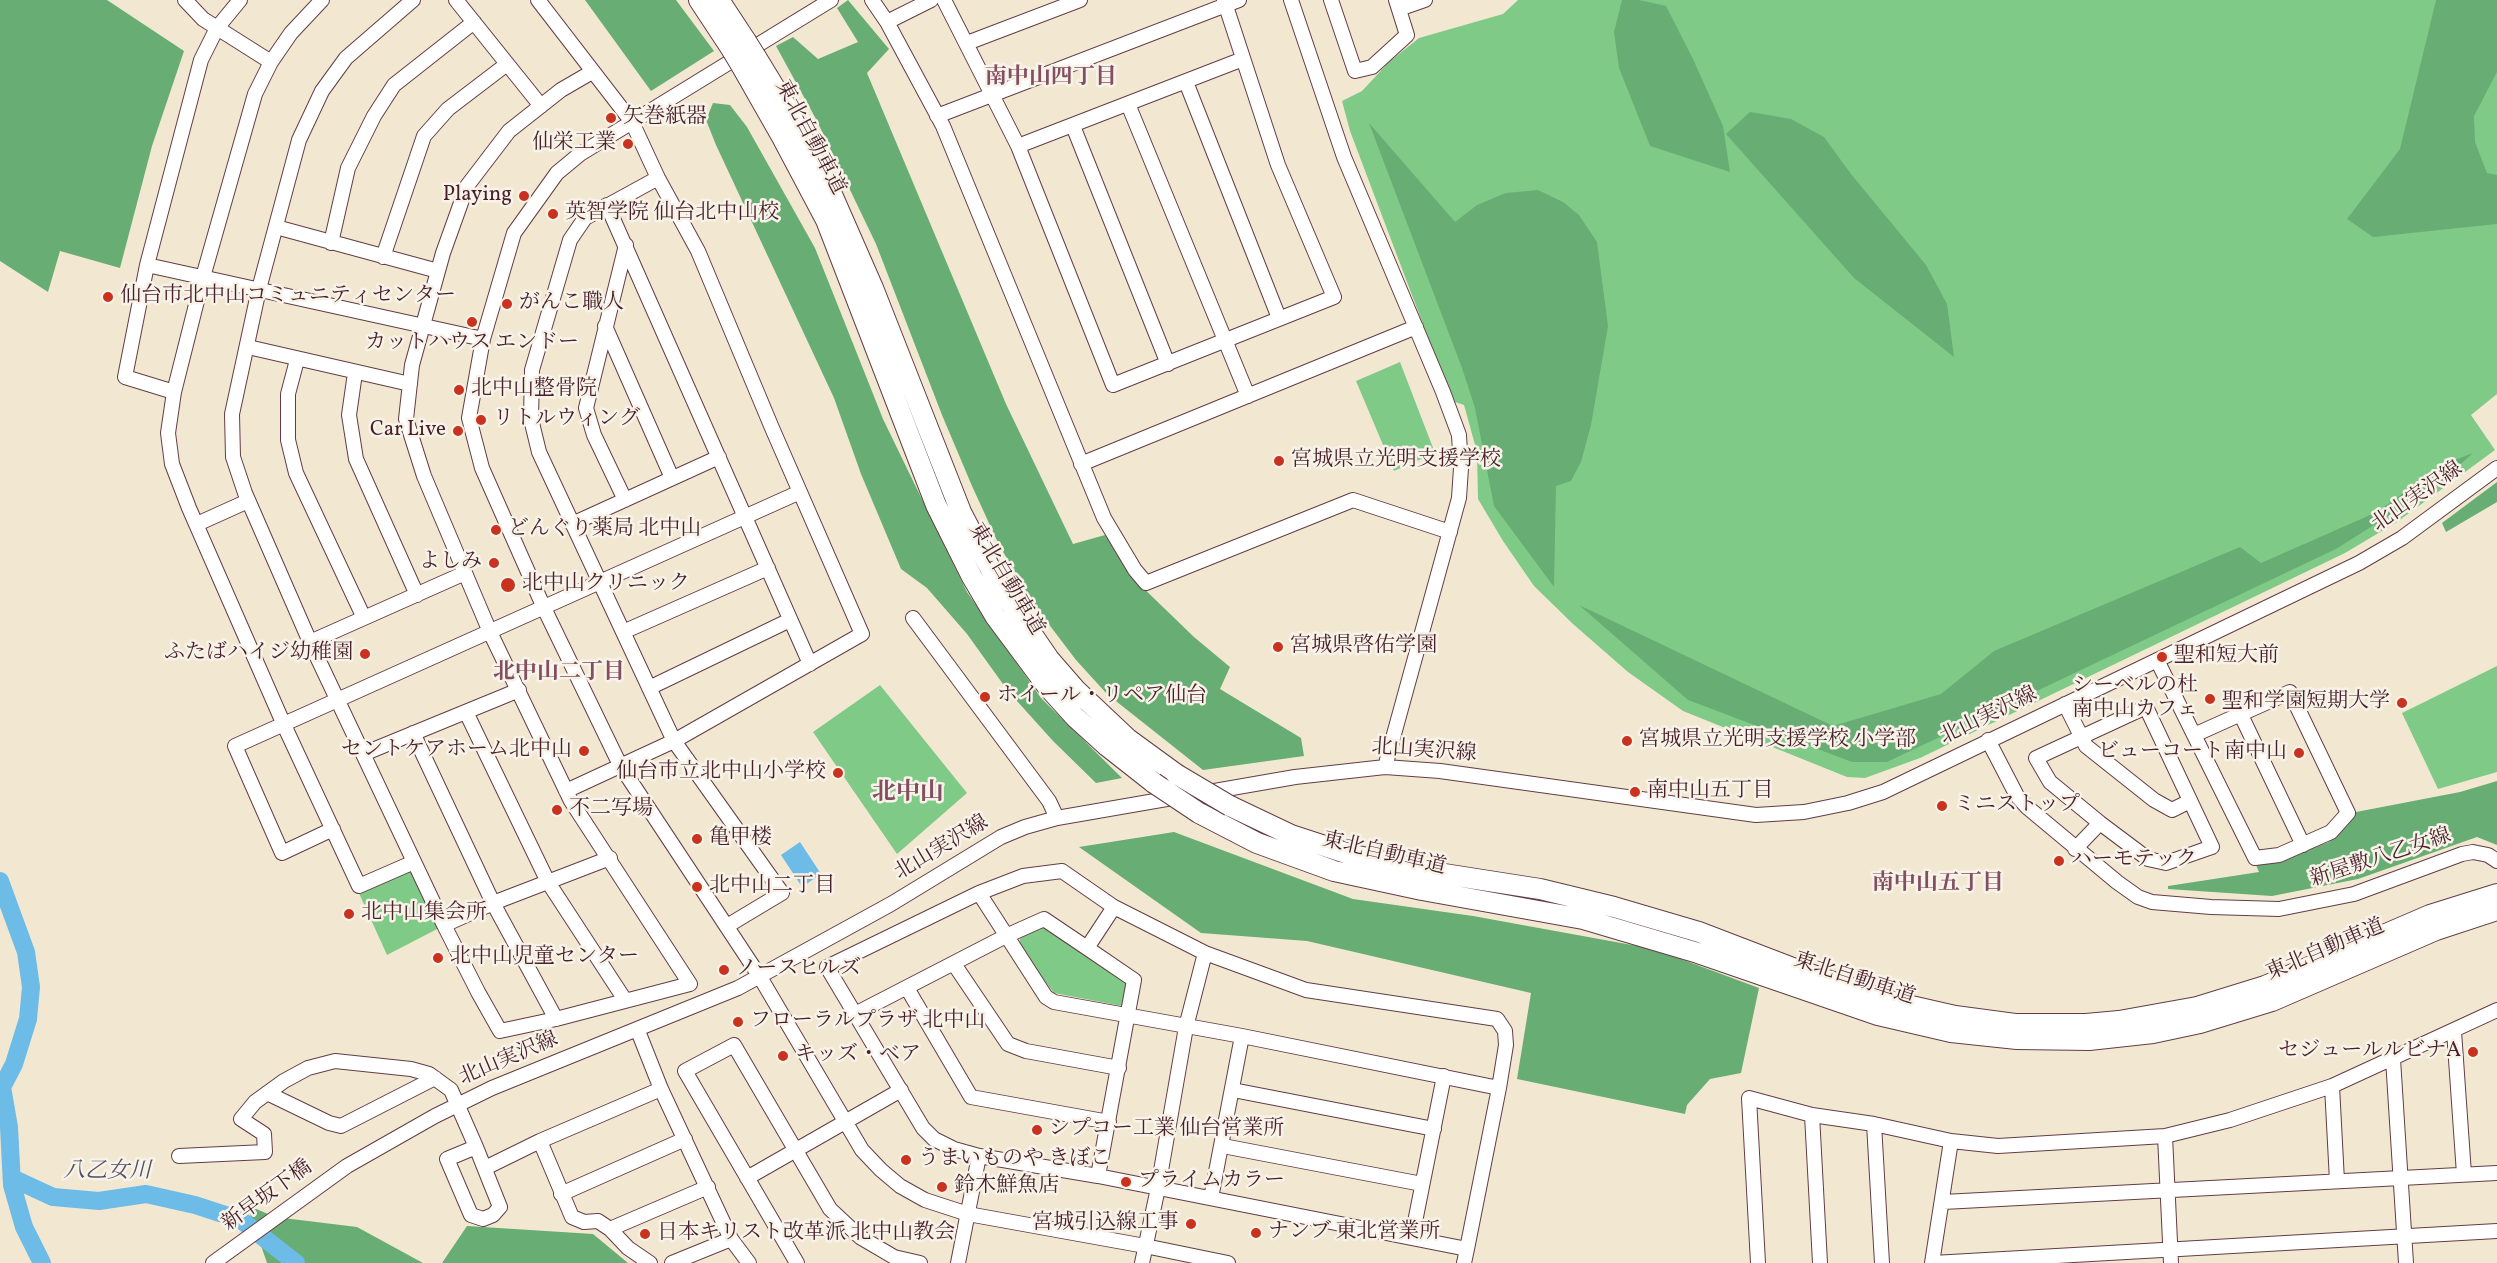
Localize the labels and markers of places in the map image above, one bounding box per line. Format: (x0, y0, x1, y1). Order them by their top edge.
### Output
place label: 矢巻紙器 (623, 105, 707, 131)
marker: 矢巻紙器 (604, 111, 618, 125)
place label: 仙栄工業 (532, 131, 616, 157)
marker: 仙栄工業 (621, 137, 635, 151)
place label: Playing (443, 183, 512, 209)
marker: Playing (517, 189, 531, 203)
place label: 英智学院 仙台北中山校 (565, 201, 779, 227)
marker: 英智学院 仙台北中山校 (546, 207, 560, 221)
place label: 仙台市北中山コミュニティセンター (120, 284, 456, 310)
marker: 仙台市北中山コミュニティセンター (101, 290, 115, 304)
place label: がんこ職人 (519, 291, 624, 317)
marker: がんこ職人 (500, 297, 514, 311)
marker: カットハウス エンドー (465, 315, 479, 329)
place label: カットハウス エンドー (365, 331, 579, 357)
place label: 北中山整骨院 (471, 377, 597, 403)
marker: 北中山整骨院 (452, 383, 466, 397)
place label: リトルウィング (493, 407, 640, 433)
marker: リトルウィング (474, 413, 488, 427)
place label: Car Live (370, 418, 446, 444)
marker: Car Live (451, 424, 465, 438)
place label: 宮城県立光明支援学校 (1291, 448, 1501, 474)
marker: 宮城県立光明支援学校 (1272, 454, 1286, 468)
place label: どんぐり薬局 北中山 (508, 517, 701, 543)
marker: どんぐり薬局 北中山 (489, 523, 503, 537)
place label: よしみ (419, 550, 482, 576)
marker: よしみ (487, 556, 501, 570)
place label: 北中山クリニック (522, 572, 690, 598)
marker: 北中山クリニック (499, 576, 517, 594)
place label: 宮城県啓佑学園 (1290, 634, 1437, 660)
marker: 宮城県啓佑学園 (1271, 640, 1285, 654)
place label: ふたばハイジ幼稚園 (164, 641, 353, 667)
place label: 聖和短大前 (2174, 644, 2279, 670)
marker: ふたばハイジ幼稚園 (358, 647, 372, 661)
marker: 聖和短大前 (2155, 650, 2169, 664)
place label: シーベルの杜 南中山カフェ (2072, 674, 2198, 724)
place label: ホイール・リペア仙台 (997, 684, 1207, 710)
marker: ホイール・リペア仙台 (978, 690, 992, 704)
place label: 聖和学園短期大学 (2222, 690, 2390, 716)
marker: シーベルの杜 南中山カフェ (2203, 692, 2217, 706)
marker: 聖和学園短期大学 (2395, 696, 2409, 710)
place label: 宮城県立光明支援学校 小学部 (1639, 728, 1916, 754)
marker: 宮城県立光明支援学校 小学部 (1620, 734, 1634, 748)
place label: セントケアホーム北中山 (341, 738, 572, 764)
place label: ビューコート南中山 (2098, 740, 2287, 766)
marker: セントケアホーム北中山 (577, 744, 591, 758)
marker: ビューコート南中山 (2292, 746, 2306, 760)
place label: 仙台市立北中山小学校 (616, 760, 826, 786)
marker: 仙台市立北中山小学校 (831, 766, 845, 780)
place label: 南中山五丁目 (1647, 779, 1773, 805)
marker: 南中山五丁目 (1628, 785, 1642, 799)
place label: ミニストップ (1954, 793, 2080, 819)
place label: 不二写場 (569, 797, 653, 823)
marker: ミニストップ (1935, 799, 1949, 813)
marker: 不二写場 (550, 803, 564, 817)
place label: 亀甲楼 (709, 826, 772, 852)
marker: 亀甲楼 (690, 832, 704, 846)
place label: ハーモテック (2071, 848, 2197, 874)
marker: ハーモテック (2052, 854, 2066, 868)
place label: 北中山二丁目 (709, 874, 835, 900)
marker: 北中山二丁目 (690, 880, 704, 894)
place label: 北中山集会所 (361, 901, 487, 927)
marker: 北中山集会所 (342, 907, 356, 921)
place label: 北中山児童センター (450, 945, 639, 971)
marker: 北中山児童センター (431, 951, 445, 965)
place label: ノースヒルズ (736, 957, 861, 983)
marker: ノースヒルズ (717, 963, 731, 977)
place label: フローラルプラザ 北中山 (750, 1009, 985, 1035)
marker: フローラルプラザ 北中山 (731, 1015, 745, 1029)
place label: セジュールルビナA (2278, 1039, 2461, 1065)
place label: キッズ・ベア (795, 1043, 921, 1069)
marker: セジュールルビナA (2466, 1045, 2480, 1059)
marker: キッズ・ベア (776, 1049, 790, 1063)
place label: シプコー工業 仙台営業所 (1049, 1117, 1284, 1143)
marker: シプコー工業 仙台営業所 (1030, 1123, 1044, 1137)
place label: うまいものや きぼこ (918, 1147, 1111, 1173)
marker: うまいものや きぼこ (899, 1153, 913, 1167)
place label: プライムカラー (1138, 1169, 1285, 1195)
place label: 鈴木鮮魚店 (954, 1174, 1059, 1200)
marker: プライムカラー (1119, 1175, 1133, 1189)
marker: 鈴木鮮魚店 (935, 1180, 949, 1194)
place label: 宮城引込線工事 (1032, 1211, 1179, 1237)
marker: 宮城引込線工事 (1184, 1217, 1198, 1231)
place label: ナンブ 東北営業所 (1268, 1220, 1440, 1246)
place label: 日本キリスト改革派 北中山教会 (657, 1221, 955, 1247)
marker: ナンブ 東北営業所 (1249, 1226, 1263, 1240)
marker: 日本キリスト改革派 北中山教会 (638, 1227, 652, 1241)

